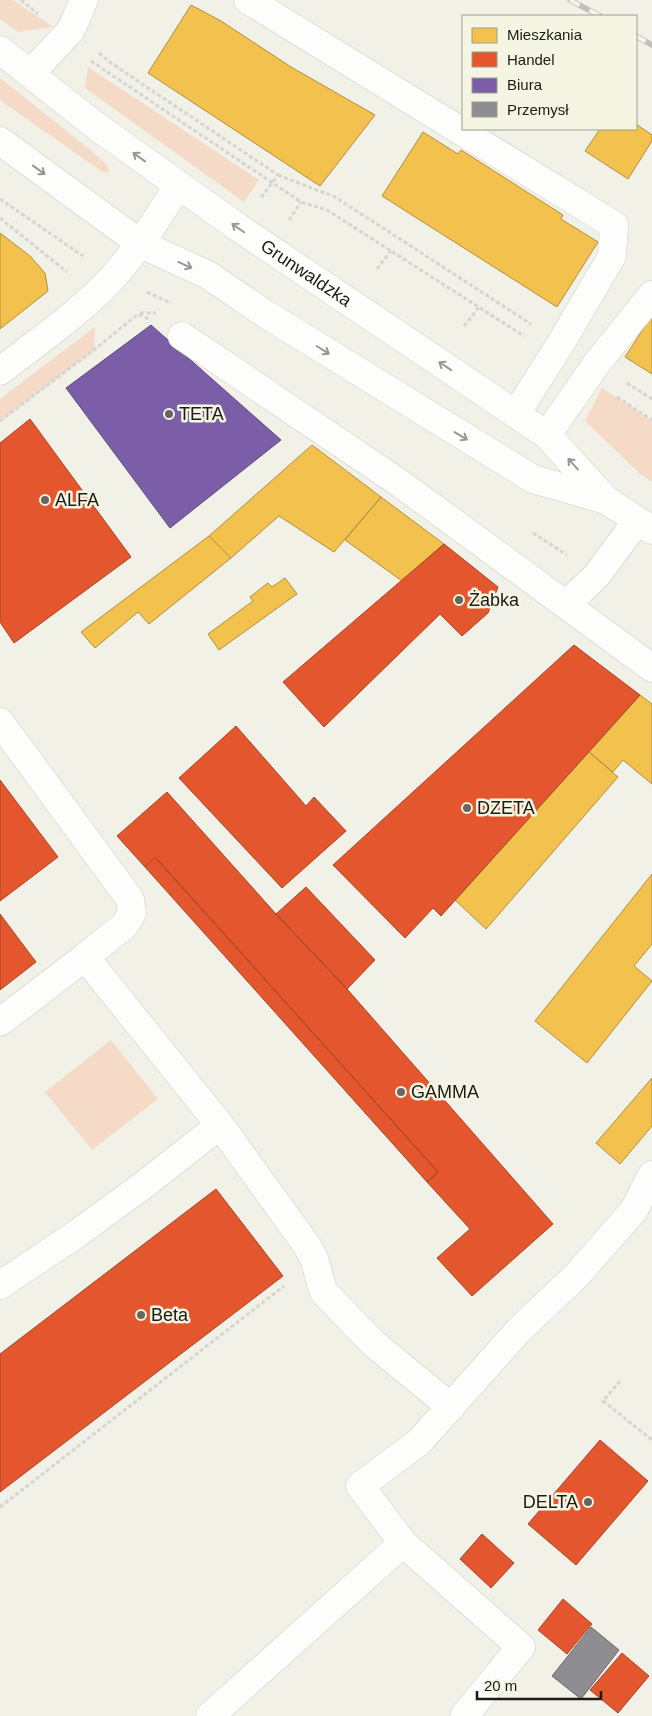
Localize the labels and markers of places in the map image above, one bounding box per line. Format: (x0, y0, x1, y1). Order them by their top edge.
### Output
place label: TETA (179, 404, 224, 424)
marker: TETA (163, 408, 175, 420)
place label: ALFA (55, 490, 99, 510)
marker: ALFA (39, 494, 51, 506)
place label: Żabka (469, 590, 520, 610)
marker: Żabka (453, 594, 465, 606)
place label: DZETA (477, 798, 535, 818)
marker: DZETA (461, 802, 473, 814)
place label: GAMMA (411, 1082, 479, 1102)
marker: GAMMA (395, 1086, 407, 1098)
place label: Beta (151, 1305, 189, 1325)
marker: Beta (135, 1309, 147, 1321)
place label: DELTA (523, 1492, 578, 1512)
marker: DELTA (582, 1496, 594, 1508)

